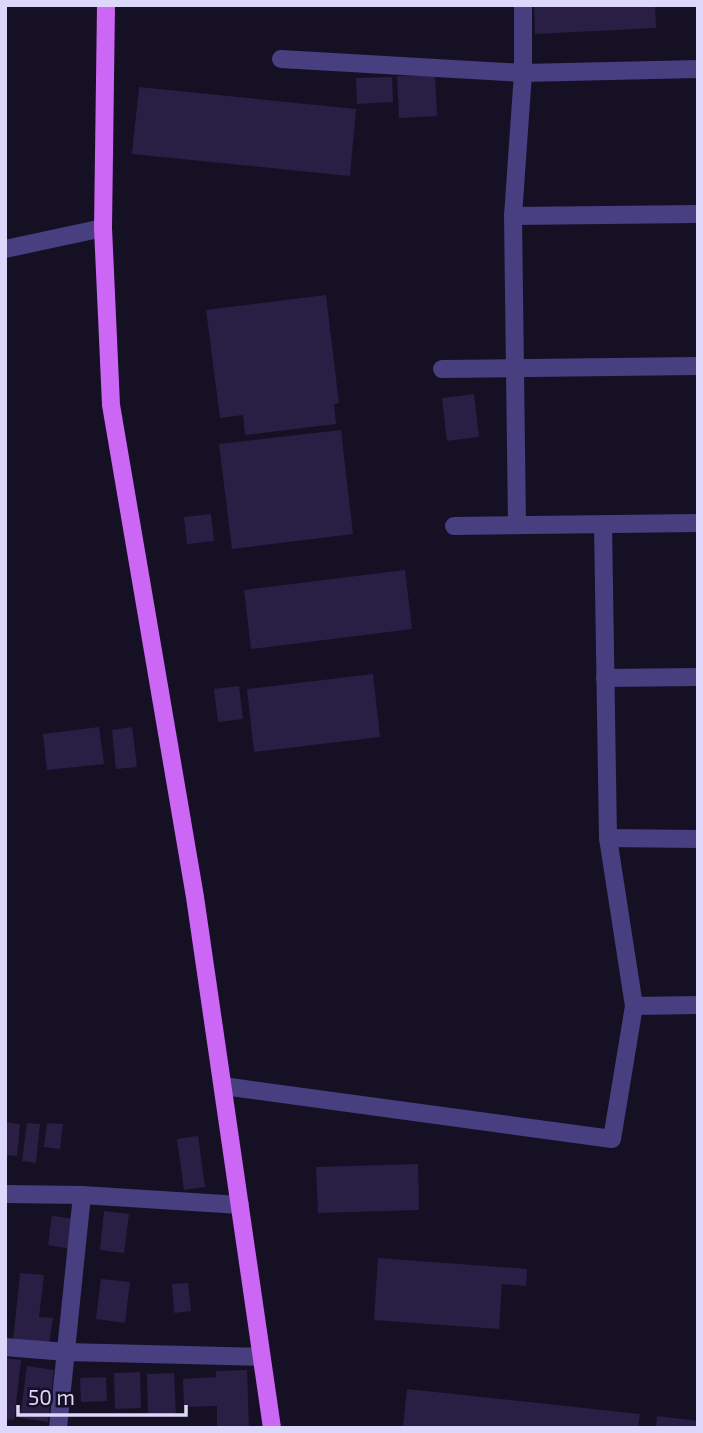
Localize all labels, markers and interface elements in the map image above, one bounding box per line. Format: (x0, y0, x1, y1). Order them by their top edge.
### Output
scale bar (18, 1374, 186, 1418)
text: 50 m (28, 1384, 75, 1409)

